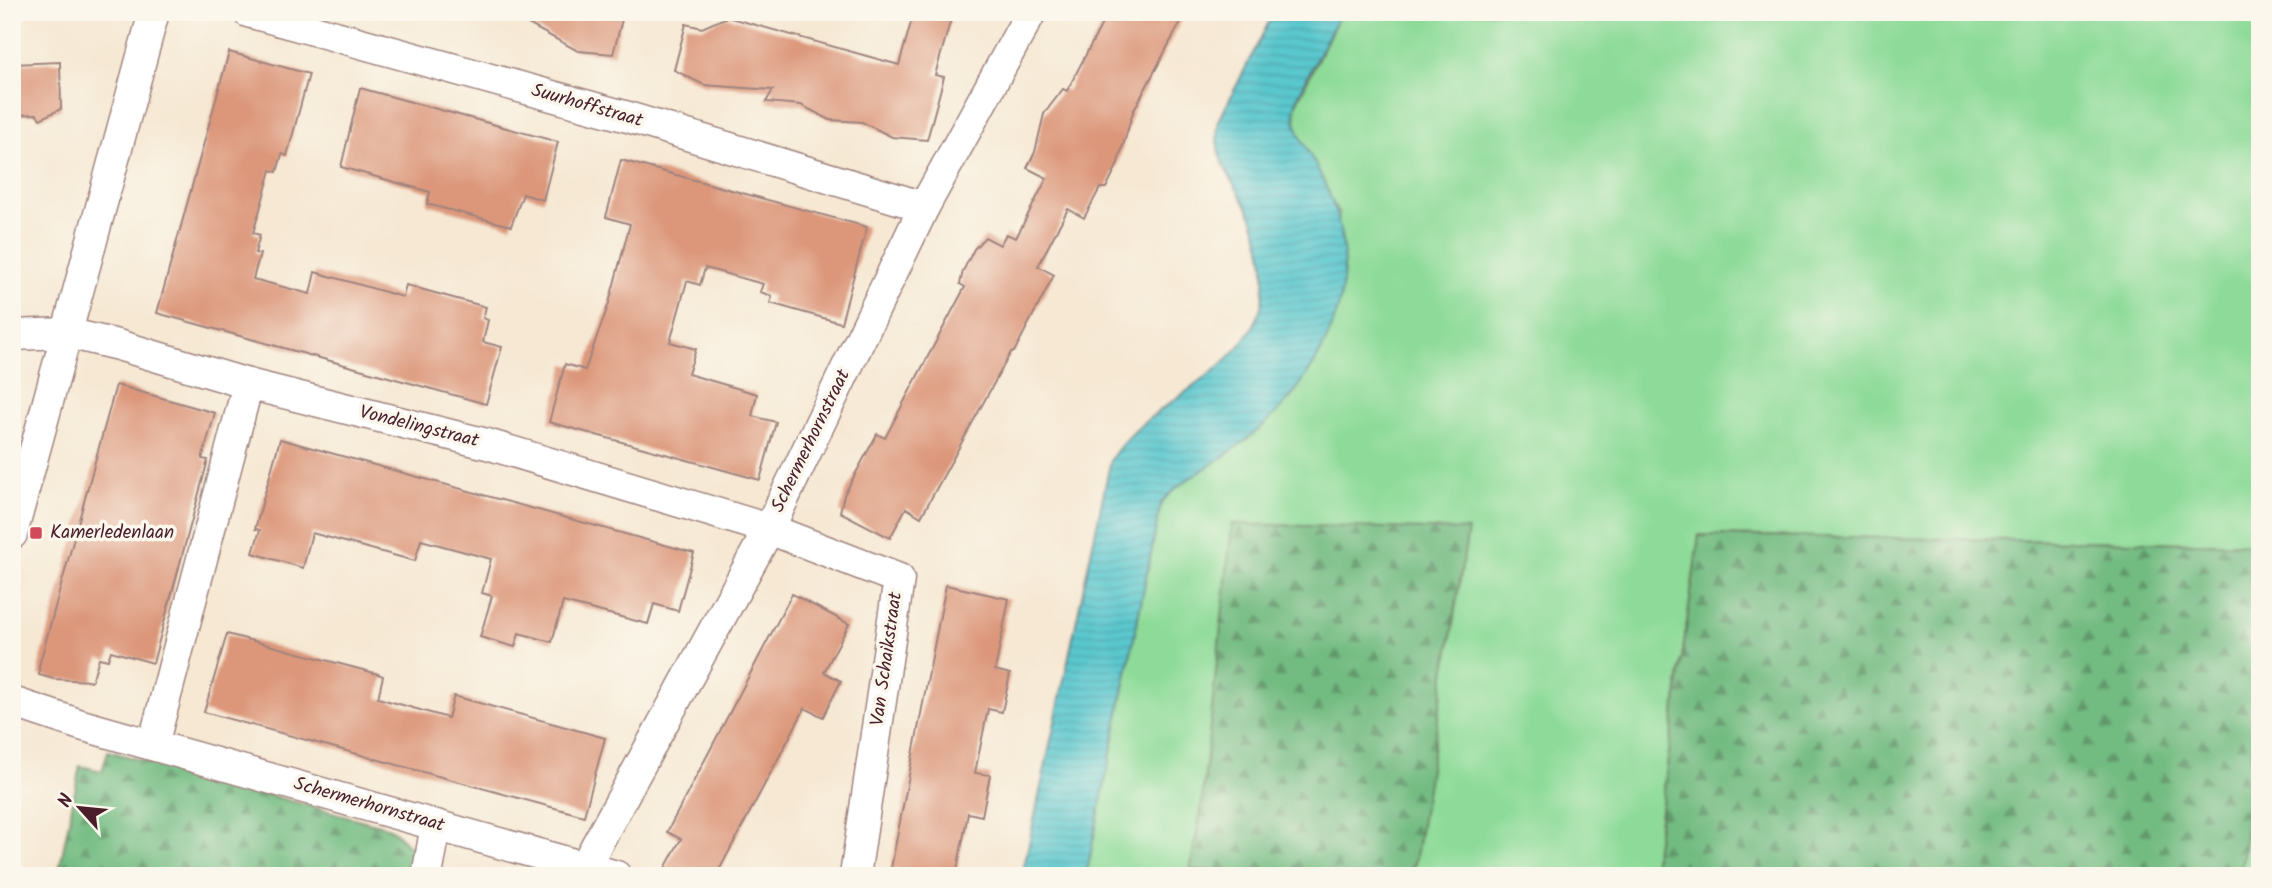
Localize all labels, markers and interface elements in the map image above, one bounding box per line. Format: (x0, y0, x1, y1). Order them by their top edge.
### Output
street label: Suurhoffstraat (528, 76, 647, 136)
street label: Schermerhornstraat (763, 364, 859, 518)
street label: Vondelingstraat (356, 398, 482, 456)
place label: Kamerledenlaan (50, 518, 174, 548)
marker: Kamerledenlaan (28, 525, 44, 541)
street label: Van Schaikstraat (863, 590, 911, 728)
street label: Schermerhornstraat (290, 769, 449, 841)
north arrow (46, 772, 116, 842)
text: N (51, 789, 83, 813)

